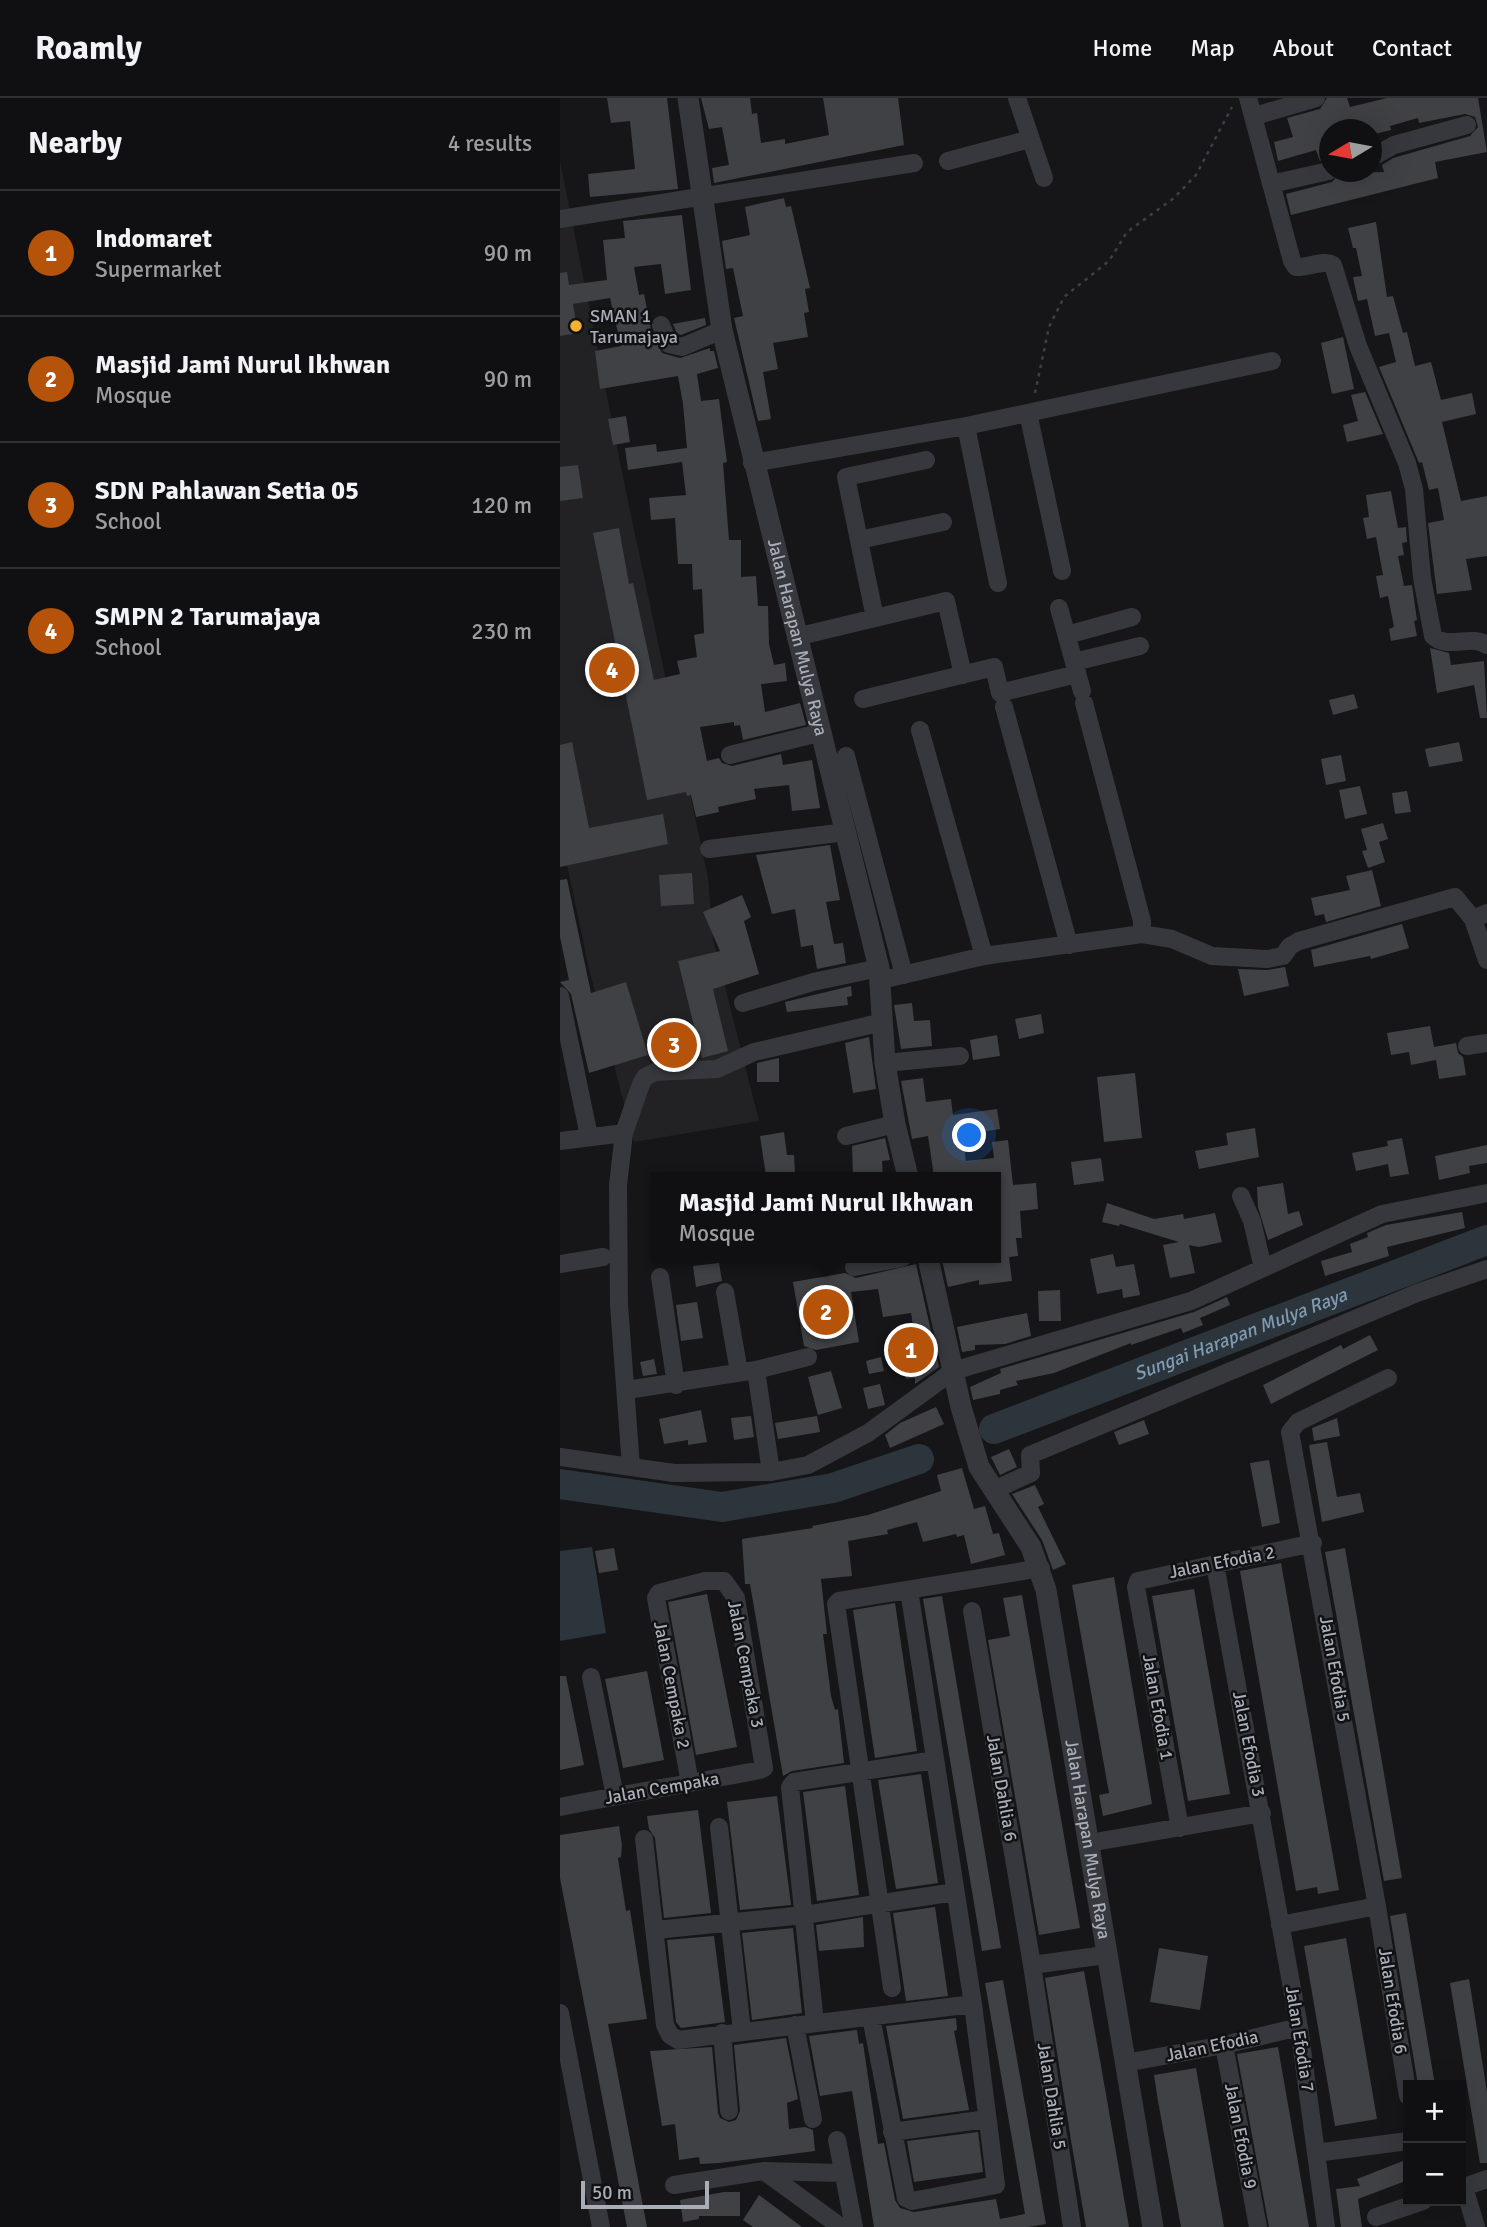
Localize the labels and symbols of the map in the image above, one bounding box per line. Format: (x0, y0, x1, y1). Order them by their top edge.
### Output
north arrow (1319, 119, 1382, 182)
place label: SMAN 1 Tarumajaya (590, 305, 678, 348)
marker: SMAN 1 Tarumajaya (568, 318, 584, 334)
street label: Jalan Harapan Mulya Raya (763, 537, 832, 738)
pin: 4 (589, 644, 635, 696)
pin: 3 (651, 1019, 697, 1071)
your location (952, 1118, 986, 1152)
water label: Sungai Harapan Mulya Raya (1131, 1282, 1352, 1386)
pin: 2 (803, 1286, 849, 1338)
pin: 1 (888, 1324, 934, 1376)
street label: Jalan Efodia 2 (1167, 1541, 1277, 1583)
street label: Jalan Cempaka 3 (723, 1598, 769, 1730)
street label: Jalan Efodia 5 (1315, 1614, 1355, 1724)
street label: Jalan Cempaka 2 (649, 1619, 695, 1751)
street label: Jalan Efodia 1 (1138, 1652, 1178, 1762)
street label: Jalan Efodia 3 (1228, 1689, 1270, 1799)
street label: Jalan Dahlia 6 (982, 1733, 1022, 1843)
street label: Jalan Harapan Mulya Raya (1060, 1738, 1115, 1941)
street label: Jalan Cempaka (603, 1767, 721, 1809)
street label: Jalan Efodia 6 (1374, 1946, 1412, 2056)
street label: Jalan Efodia 7 (1281, 1984, 1319, 2094)
street label: Jalan Efodia (1164, 2025, 1260, 2067)
street label: Jalan Dahlia 5 (1033, 2041, 1071, 2151)
street label: Jalan Efodia 9 (1220, 2081, 1262, 2191)
scale bar (581, 2178, 709, 2210)

